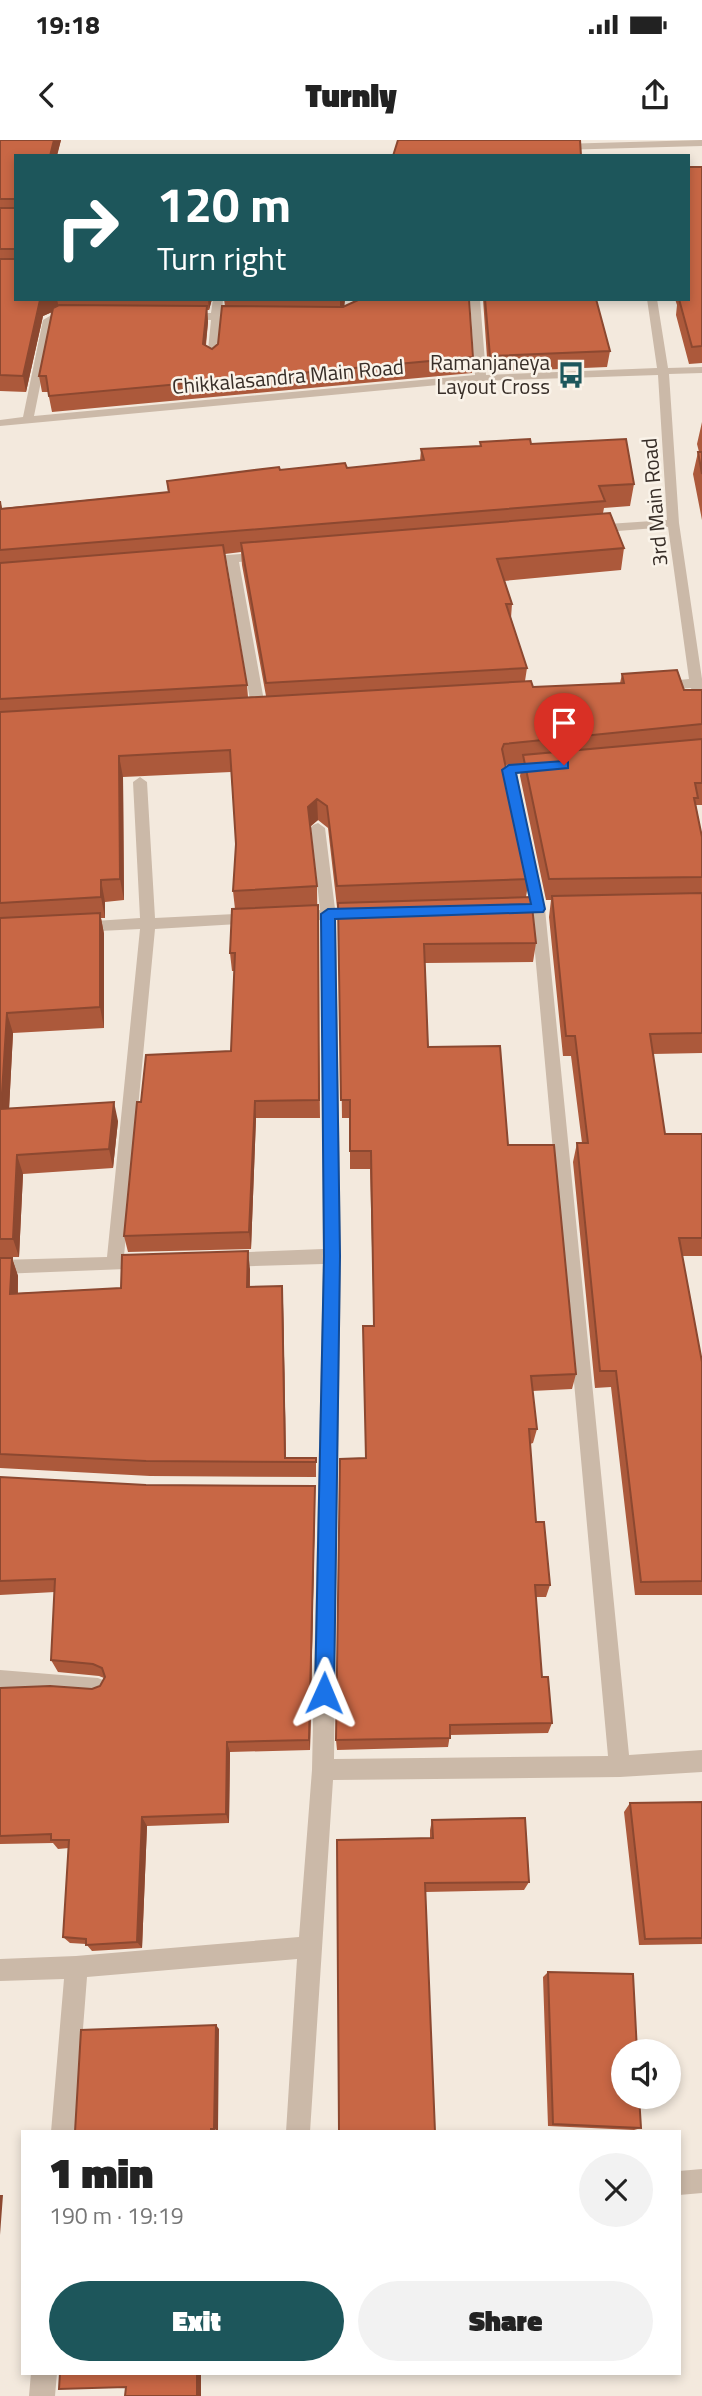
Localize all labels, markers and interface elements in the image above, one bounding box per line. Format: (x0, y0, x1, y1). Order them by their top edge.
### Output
text: 19:18 (35, 5, 100, 44)
text: Turnly (305, 71, 397, 119)
icon: back (28, 76, 66, 114)
icon: share (636, 76, 674, 114)
text: 120 m (157, 166, 291, 241)
icon: right (42, 182, 133, 273)
text: Turn right (157, 234, 286, 282)
place label: Ramanjaneya Layout Cross (430, 346, 550, 402)
street label: Chikkalasandra Main Road (171, 350, 405, 402)
bus stop icon: Ramanjaneya Layout Cross (556, 360, 586, 390)
street label: 3rd Main Road (632, 437, 676, 568)
pin (534, 693, 594, 765)
icon: arrive (545, 704, 583, 742)
position arrow (287, 1656, 361, 1730)
map controls (611, 2039, 681, 2109)
button: sound (611, 2039, 681, 2109)
text: 1 min (49, 2140, 153, 2204)
button: close (579, 2153, 653, 2227)
text: 190 m · 19:19 (49, 2198, 184, 2233)
button: Exit (49, 2281, 344, 2361)
button: Share (358, 2281, 653, 2361)

